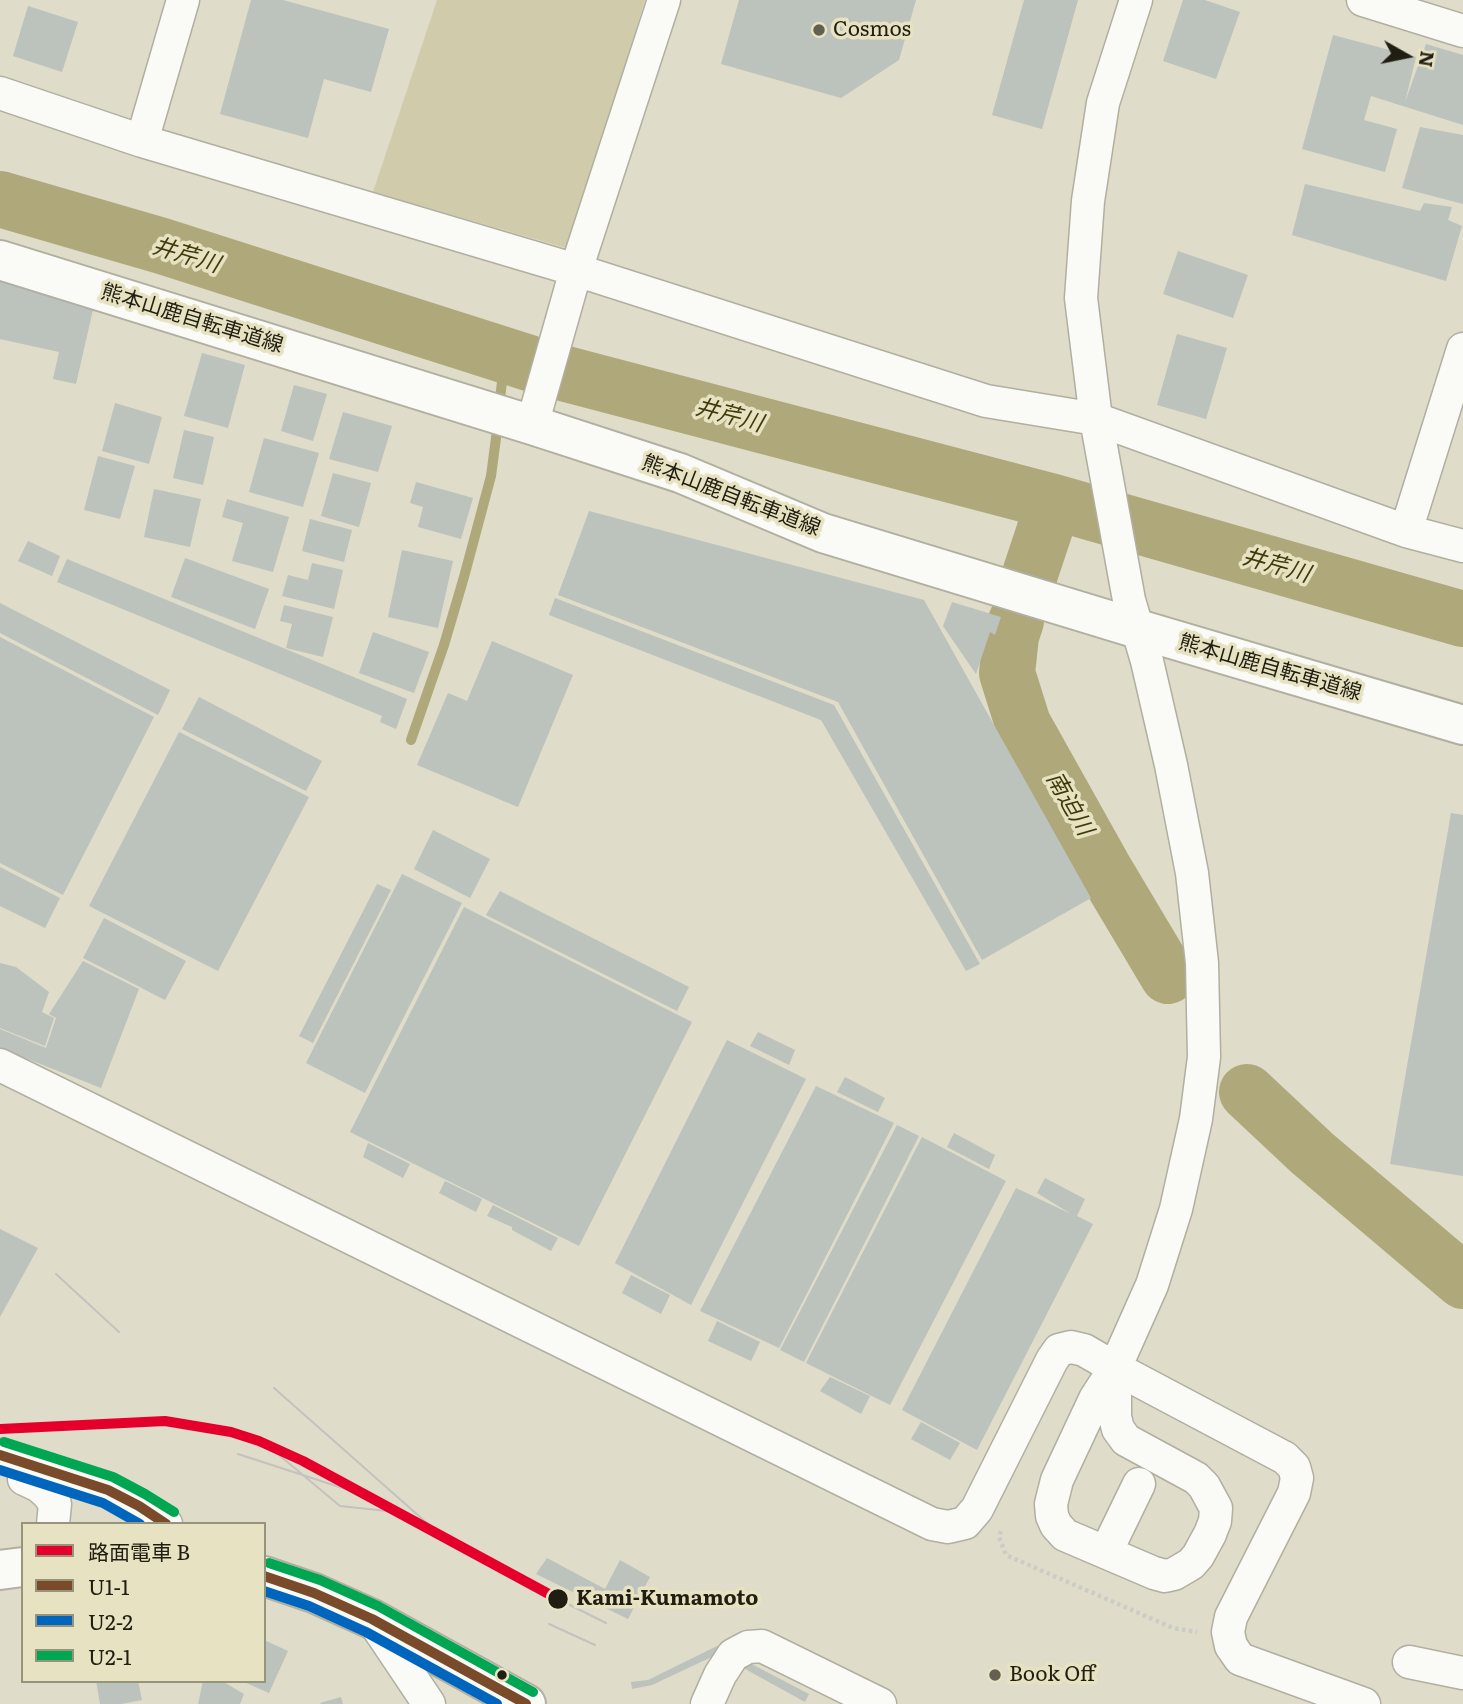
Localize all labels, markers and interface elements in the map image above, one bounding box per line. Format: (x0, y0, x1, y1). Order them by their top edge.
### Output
place label: Cosmos (833, 17, 911, 43)
north arrow (1372, 21, 1442, 91)
marker: Cosmos (811, 22, 827, 38)
text: N (1413, 49, 1443, 69)
water label: 井芹川 (149, 233, 223, 279)
street label: 熊本山鹿自転車道線 (98, 279, 286, 359)
water label: 井芹川 (692, 394, 766, 438)
street label: 熊本山鹿自転車道線 (638, 450, 824, 542)
water label: 井芹川 (1239, 543, 1313, 589)
street label: 熊本山鹿自転車道線 (1176, 630, 1364, 706)
water label: 南迫川 (1040, 767, 1098, 841)
legend (21, 1522, 266, 1683)
text: 路面電車 B (88, 1535, 190, 1566)
text: U1-1 (88, 1570, 130, 1601)
place label: Kami-Kumamoto (576, 1586, 758, 1612)
marker: Kami-Kumamoto (546, 1587, 570, 1611)
text: U2-2 (88, 1605, 133, 1636)
text: U2-1 (88, 1640, 132, 1671)
place label: Book Off (1009, 1662, 1095, 1688)
marker: Book Off (987, 1667, 1003, 1683)
unlabelled marker (495, 1668, 509, 1682)

